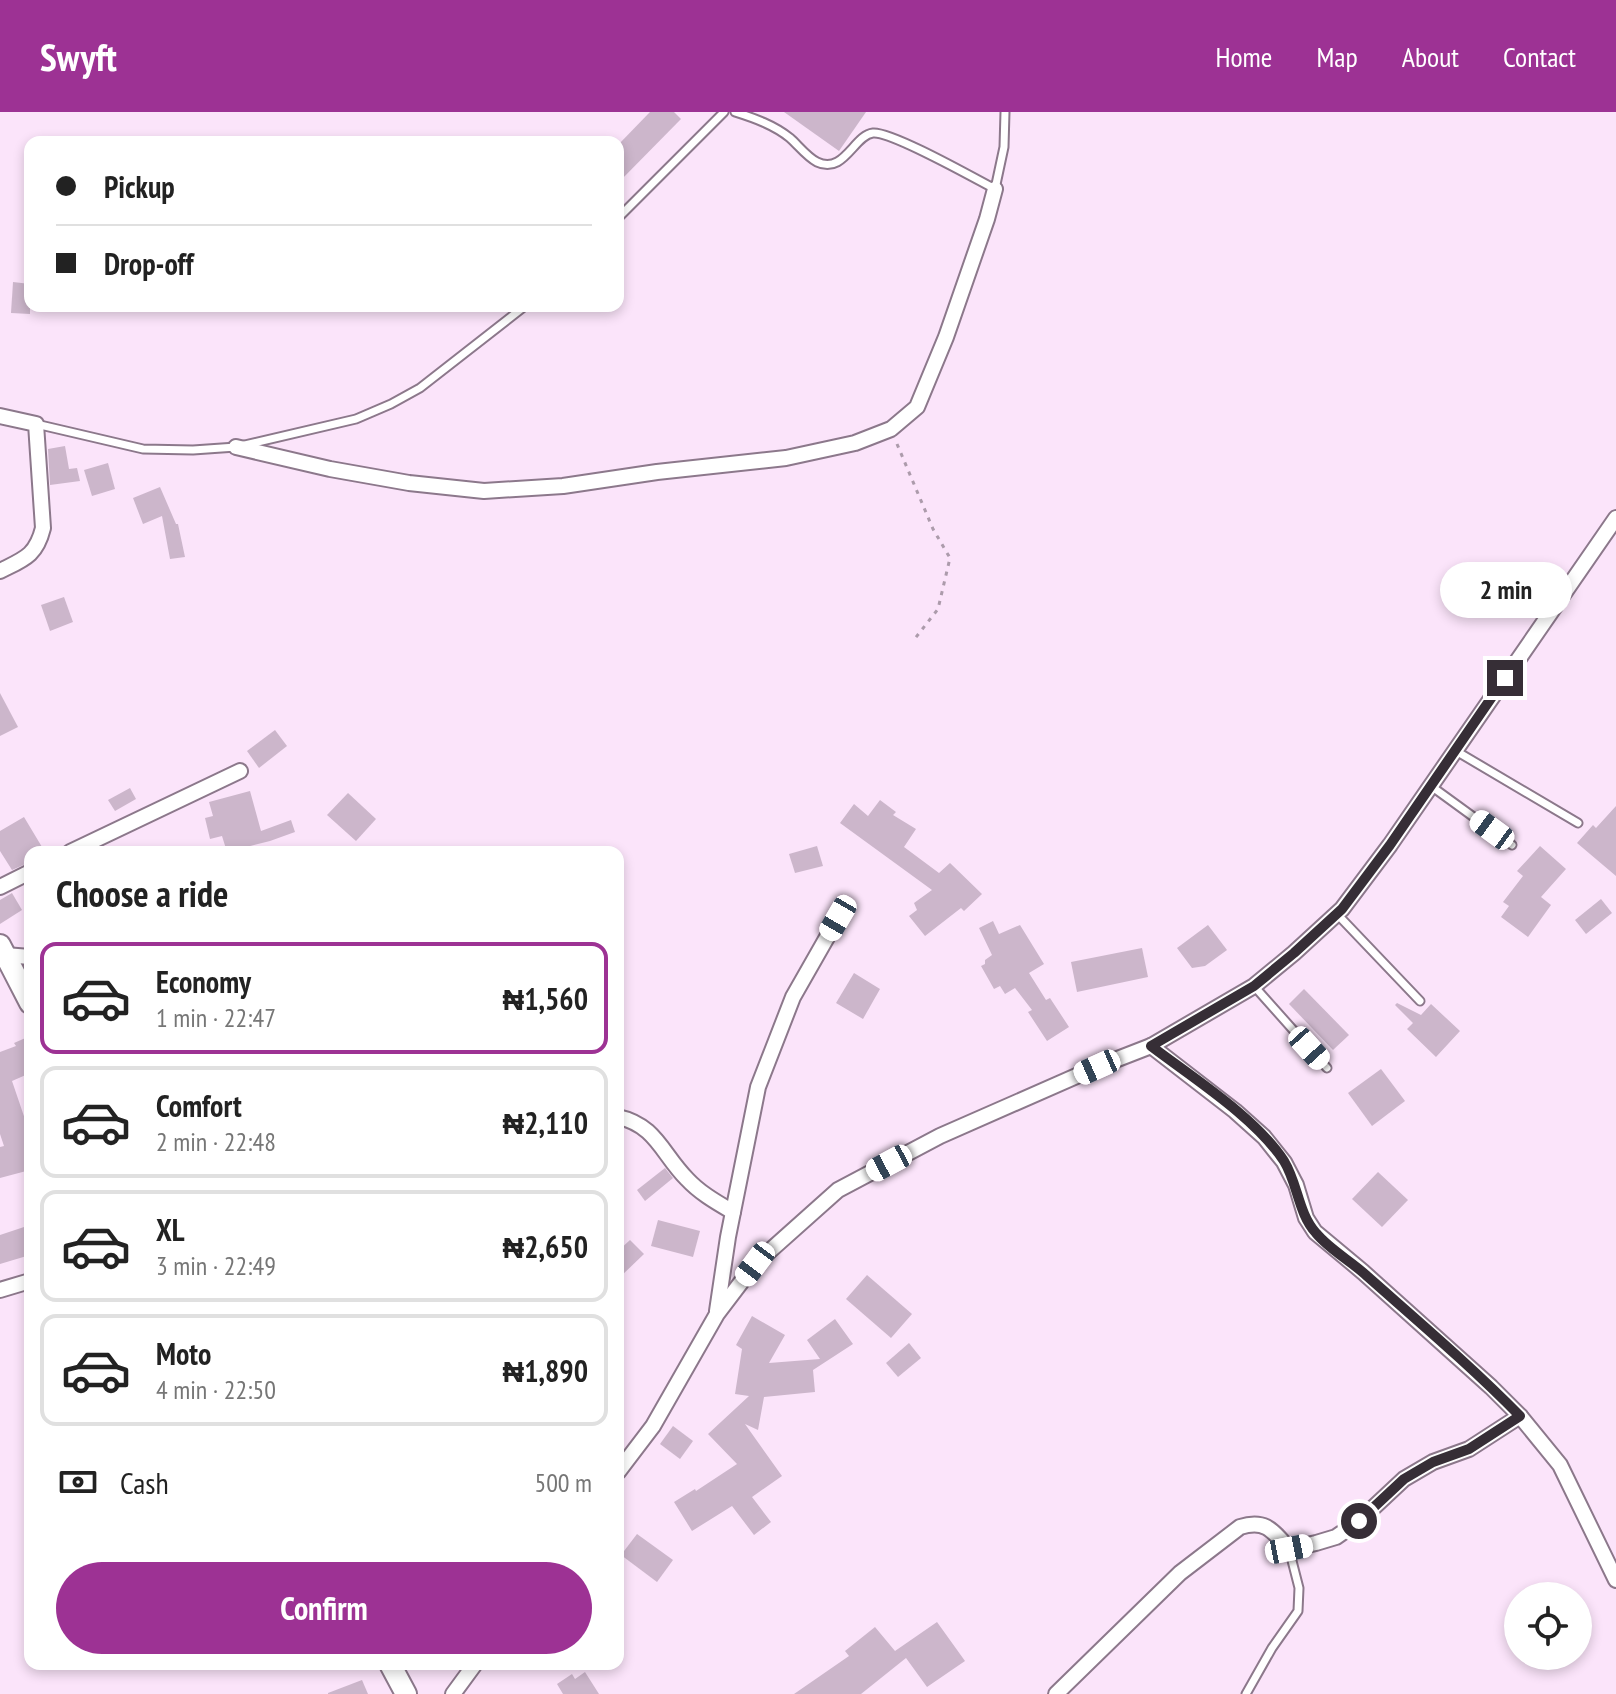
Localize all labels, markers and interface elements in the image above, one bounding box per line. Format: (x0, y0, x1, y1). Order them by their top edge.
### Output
text: Swyft (40, 32, 117, 81)
text: Home (1216, 38, 1272, 75)
text: Map (1316, 38, 1358, 75)
text: About (1402, 38, 1459, 75)
text: Contact (1503, 38, 1576, 75)
text: Pickup (104, 167, 175, 206)
text: Drop-off (104, 244, 194, 283)
callout: 2 min (1439, 562, 1571, 618)
text: 2 min (1480, 573, 1532, 606)
route end (1487, 660, 1523, 696)
car (1466, 806, 1518, 854)
text: Choose a ride (56, 870, 228, 917)
car (816, 891, 860, 945)
icon: car (60, 962, 132, 1034)
text: Economy (156, 962, 251, 1001)
text: ₦1,560 (502, 979, 588, 1018)
text: 1 min · 22:47 (156, 1001, 276, 1034)
car (1284, 1022, 1334, 1074)
car (1070, 1046, 1124, 1088)
icon: car (60, 1086, 132, 1158)
text: Comfort (156, 1086, 242, 1125)
text: ₦2,110 (502, 1103, 588, 1142)
text: 2 min · 22:48 (156, 1125, 276, 1158)
car (862, 1141, 916, 1185)
icon: car (60, 1210, 132, 1282)
text: XL (156, 1210, 185, 1249)
text: ₦2,650 (502, 1227, 588, 1266)
car (731, 1238, 779, 1290)
text: 3 min · 22:49 (156, 1249, 276, 1282)
icon: car (60, 1334, 132, 1406)
text: Moto (156, 1334, 211, 1373)
text: ₦1,890 (502, 1351, 588, 1390)
text: 4 min · 22:50 (156, 1373, 276, 1406)
icon: cash (56, 1460, 100, 1504)
text: Cash (120, 1463, 169, 1502)
text: 500 m (534, 1466, 592, 1499)
route start (1341, 1503, 1377, 1539)
car (1263, 1533, 1315, 1565)
button: Confirm (56, 1562, 592, 1654)
map controls (1504, 1582, 1592, 1670)
button: locate (1504, 1582, 1592, 1670)

